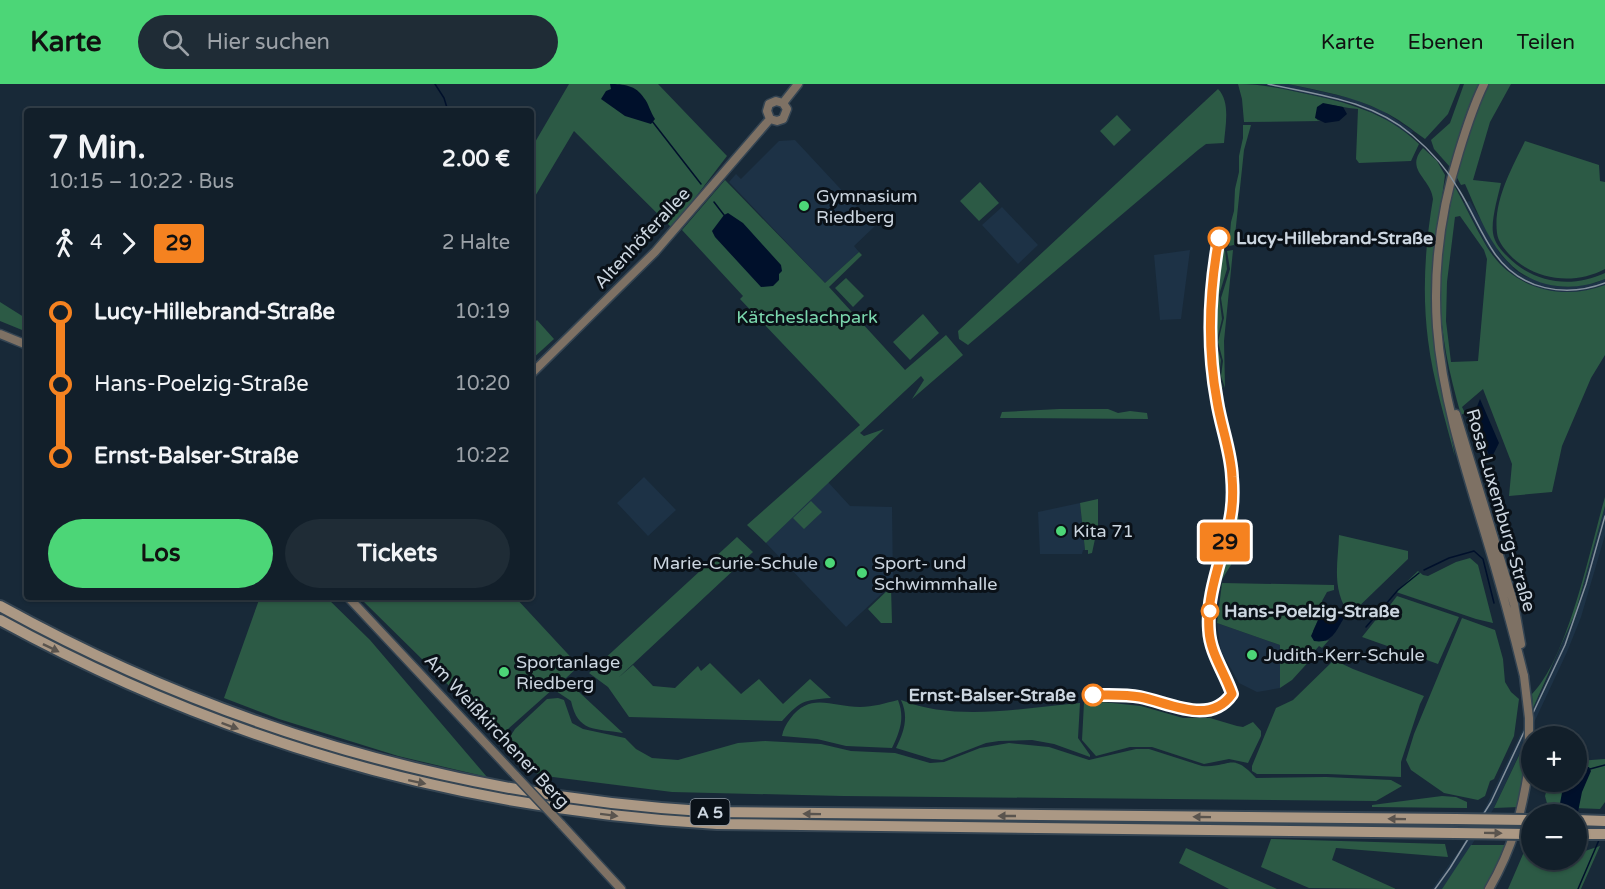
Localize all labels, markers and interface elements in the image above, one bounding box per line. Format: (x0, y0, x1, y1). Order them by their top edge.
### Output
search box (138, 15, 558, 69)
text: Karte (30, 25, 102, 59)
icon: search (159, 26, 192, 59)
text: Hier suchen (207, 29, 330, 55)
text: Karte (1321, 30, 1375, 55)
text: Ebenen (1408, 30, 1484, 55)
text: Teilen (1517, 30, 1575, 55)
text: 7 Min. (48, 128, 146, 167)
text: 2.00 € (442, 146, 510, 172)
text: 10:15 – 10:22 · Bus (48, 170, 234, 194)
street label: Altenhöferallee (589, 183, 695, 293)
place label: Gymnasium Riedberg (816, 185, 918, 228)
marker: Gymnasium Riedberg (797, 199, 811, 213)
icon: walk (48, 227, 81, 260)
icon: forward (112, 227, 145, 260)
marker: Lucy-Hillebrand-Straße (1208, 227, 1230, 249)
place label: Lucy-Hillebrand-Straße (1236, 227, 1433, 249)
text: 4 (90, 231, 103, 255)
text: 29 (166, 231, 192, 256)
text: 2 Halte (442, 231, 510, 255)
text: Lucy-Hillebrand-Straße (94, 299, 335, 325)
text: 10:19 (455, 300, 510, 324)
park label: Kätcheslachpark (736, 306, 878, 328)
text: Hans-Poelzig-Straße (94, 371, 309, 397)
text: 10:20 (455, 372, 510, 396)
street label: Rosa-Luxemburg-Straße (1461, 406, 1541, 614)
text: Ernst-Balser-Straße (94, 443, 299, 469)
text: 10:22 (455, 444, 510, 468)
button: Los (48, 519, 273, 588)
button: Tickets (285, 519, 510, 588)
place label: Kita 71 (1073, 520, 1134, 542)
line badge: 29 (1198, 522, 1252, 562)
marker: Kita 71 (1054, 524, 1068, 538)
text: 29 (1212, 530, 1238, 555)
place label: Marie-Curie-Schule (653, 552, 818, 574)
place label: Sport- und Schwimmhalle (874, 552, 998, 595)
marker: Marie-Curie-Schule (823, 556, 837, 570)
marker: Sport- und Schwimmhalle (855, 566, 869, 580)
place label: Hans-Poelzig-Straße (1224, 600, 1400, 622)
marker: Hans-Poelzig-Straße (1201, 602, 1219, 620)
one-way arrow (43, 643, 60, 652)
place label: Judith-Kerr-Schule (1264, 644, 1425, 666)
marker: Judith-Kerr-Schule (1245, 648, 1259, 662)
street label: Am Weißkirchener Berg (420, 649, 574, 813)
place label: Sportanlage Riedberg (516, 651, 620, 694)
marker: Sportanlage Riedberg (497, 665, 511, 679)
place label: Ernst-Balser-Straße (908, 684, 1076, 706)
marker: Ernst-Balser-Straße (1082, 684, 1104, 706)
one-way arrow (221, 722, 239, 732)
map controls (1521, 726, 1587, 870)
button: + (1521, 726, 1587, 792)
one-way arrow (407, 778, 426, 787)
road number: A 5 (690, 799, 730, 825)
button: − (1521, 804, 1587, 870)
one-way arrow (802, 809, 821, 819)
one-way arrow (599, 811, 618, 820)
one-way arrow (997, 811, 1016, 821)
one-way arrow (1192, 812, 1211, 822)
one-way arrow (1387, 814, 1406, 824)
one-way arrow (1484, 828, 1503, 838)

